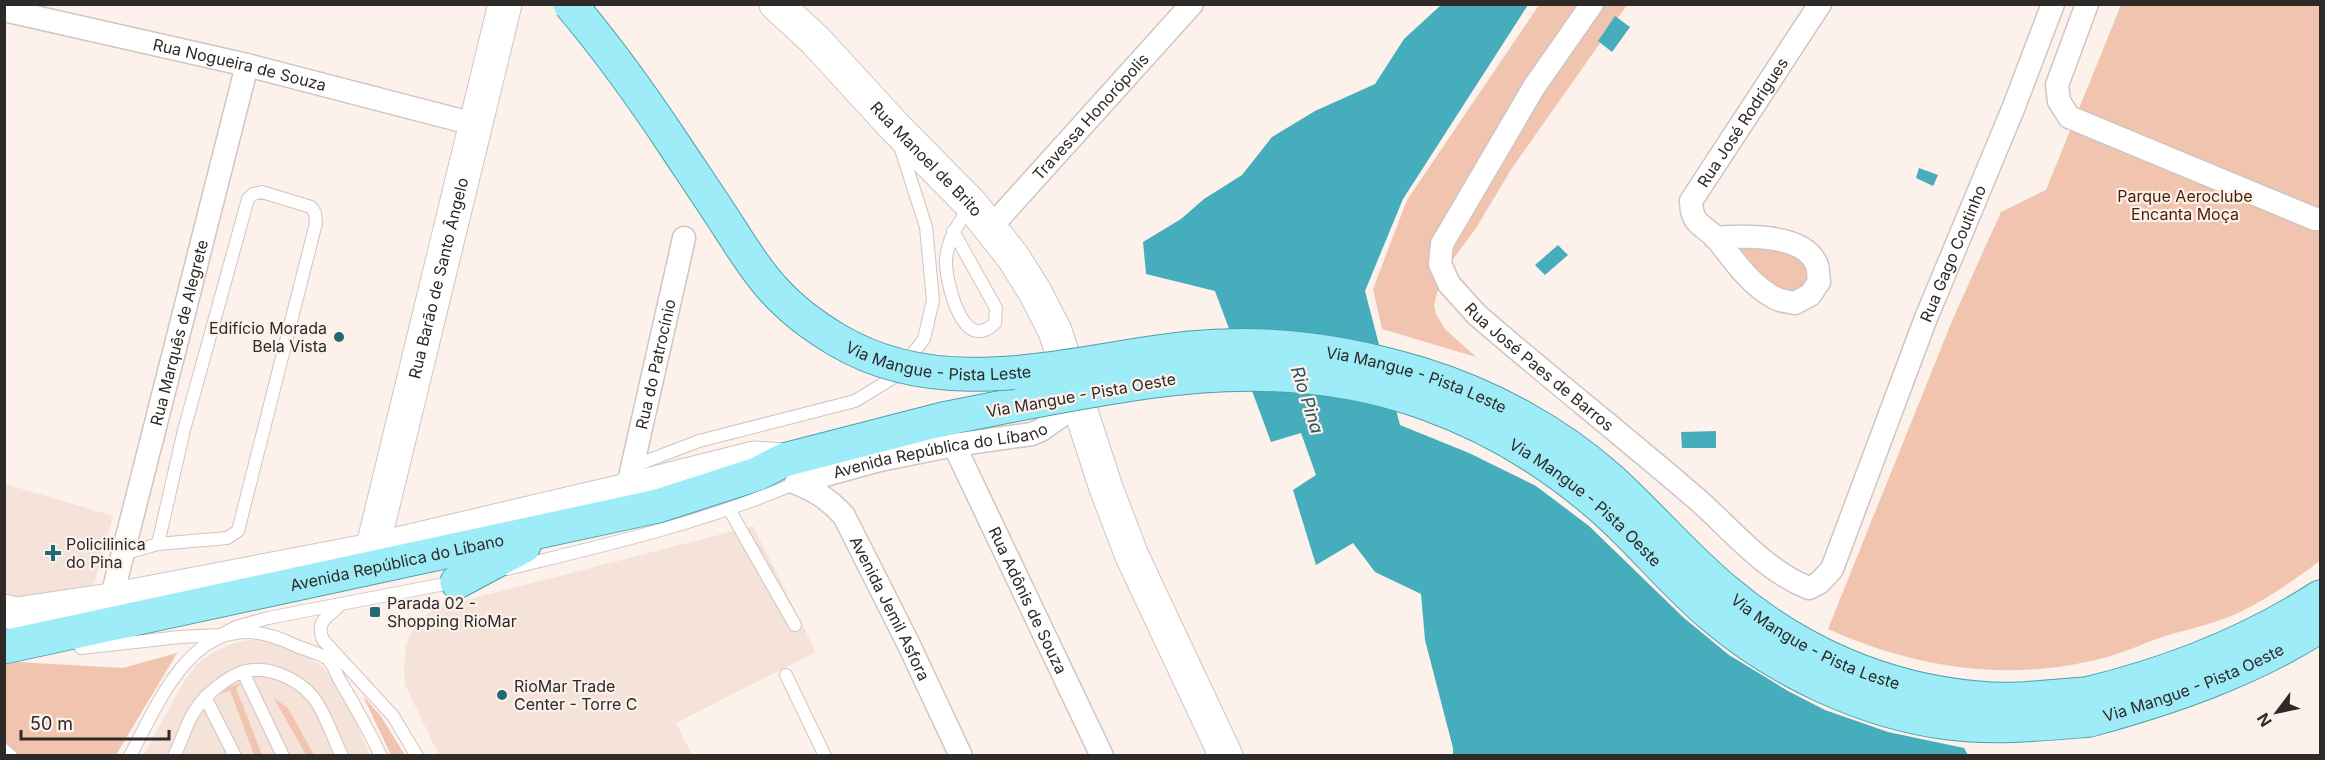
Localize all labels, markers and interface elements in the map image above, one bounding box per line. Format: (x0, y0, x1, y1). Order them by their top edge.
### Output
street label: Rua Nogueira de Souza (151, 34, 329, 95)
street label: Travessa Honorópolis (1028, 49, 1153, 184)
street label: Rua José Rodrigues (1693, 54, 1792, 191)
street label: Rua Manoel de Brito (866, 97, 987, 220)
street label: Rua Barão de Santo Ângelo (404, 175, 472, 381)
street label: Rua Gago Coutinho (1915, 182, 1990, 325)
park label: Parque Aeroclube Encanta Moça (2117, 186, 2253, 224)
street label: Rua Marquês de Alegrete (146, 237, 212, 428)
street label: Rua do Patrocínio (631, 297, 680, 431)
street label: Rua José Paes de Barros (1461, 298, 1618, 435)
place label: Edifício Morada Bela Vista (209, 318, 327, 356)
marker: Edifício Morada Bela Vista (332, 330, 346, 344)
street label: Via Mangue - Pista Leste (842, 337, 1032, 384)
street label: Via Mangue - Pista Leste (1324, 342, 1510, 417)
water label: Rio Pina (1287, 364, 1328, 436)
street label: Via Mangue - Pista Oeste (985, 368, 1177, 422)
street label: Avenida República do Líbano (831, 418, 1052, 482)
street label: Via Mangue - Pista Oeste (1506, 434, 1666, 571)
street label: Rua Adônis de Souza (984, 523, 1071, 677)
street label: Avenida República do Líbano (288, 529, 506, 595)
street label: Avenida Jemil Asfora (846, 533, 934, 684)
place label: Policilinica do Pina (66, 534, 146, 572)
marker: Policilinica do Pina (44, 544, 62, 562)
street label: Via Mangue - Pista Leste (1727, 589, 1902, 694)
place label: Parada 02 - Shopping RioMar (387, 593, 517, 631)
marker: Parada 02 - Shopping RioMar (368, 605, 382, 619)
street label: Via Mangue - Pista Oeste (2101, 639, 2287, 726)
place label: RioMar Trade Center - Torre C (514, 676, 637, 714)
north arrow (2247, 682, 2307, 742)
marker: RioMar Trade Center - Torre C (495, 688, 509, 702)
scale bar (21, 703, 170, 741)
text: N (2253, 709, 2276, 730)
text: 50 m (30, 713, 73, 734)

